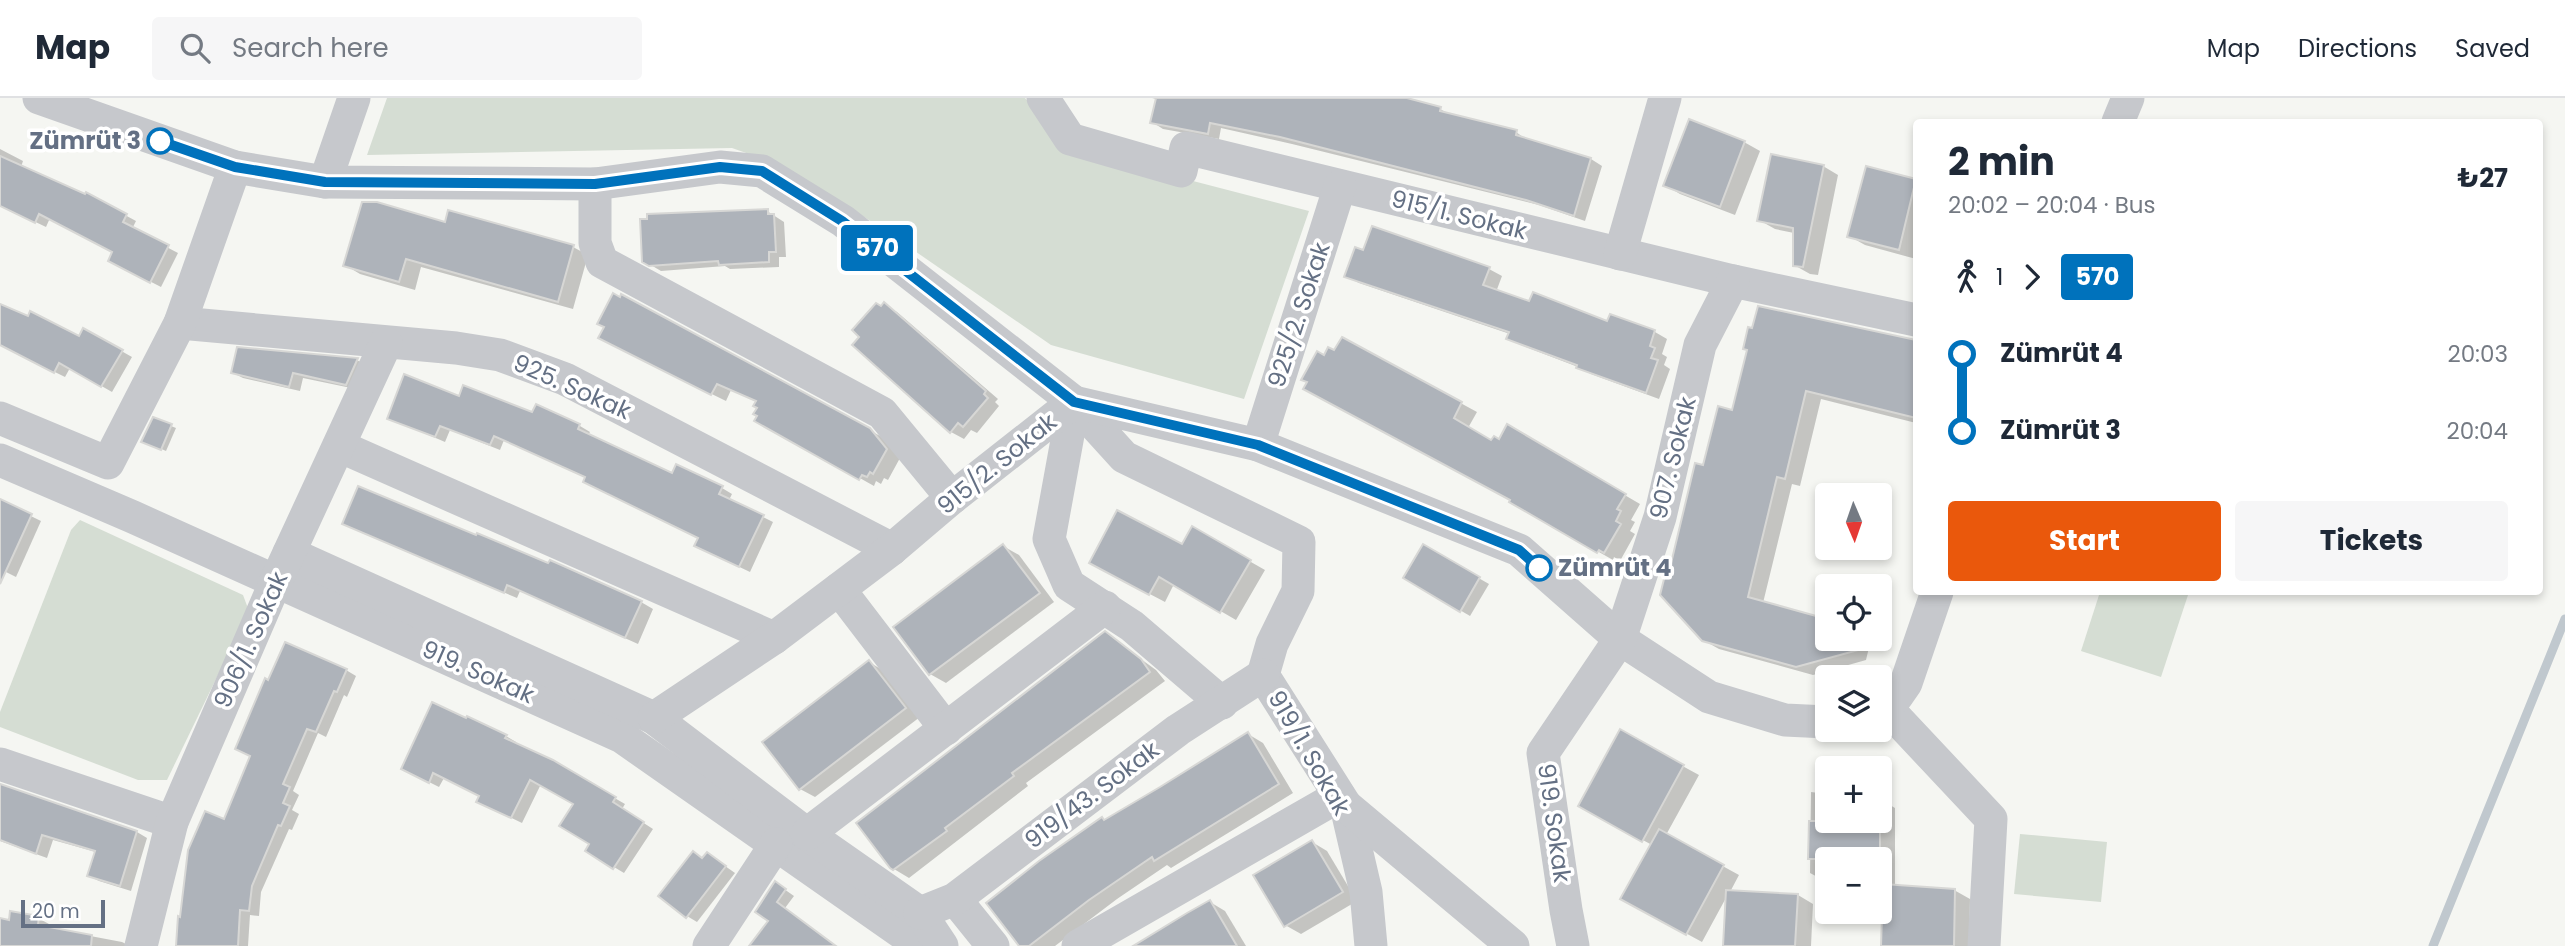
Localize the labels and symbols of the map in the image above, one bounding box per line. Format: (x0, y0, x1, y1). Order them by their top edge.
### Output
place label: Zümrüt 3 (29, 124, 141, 157)
marker: Zümrüt 3 (147, 128, 173, 154)
street label: 915/1. Sokak (1388, 182, 1531, 247)
line badge: 570 (837, 225, 917, 271)
street label: 925/2. Sokak (1259, 237, 1338, 392)
street label: 925. Sokak (508, 346, 637, 427)
street label: 907. Sokak (1641, 393, 1704, 523)
street label: 915/2. Sokak (930, 405, 1064, 522)
north arrow (1815, 483, 1892, 560)
place label: Zümrüt 4 (1558, 551, 1671, 584)
marker: Zümrüt 4 (1526, 555, 1552, 581)
street label: 906/1. Sokak (206, 566, 296, 713)
street label: 919. Sokak (417, 632, 540, 711)
street label: 919/1. Sokak (1260, 684, 1359, 822)
street label: 919/43. Sokak (1018, 733, 1166, 856)
street label: 919. Sokak (1530, 761, 1579, 885)
scale bar (21, 897, 105, 929)

